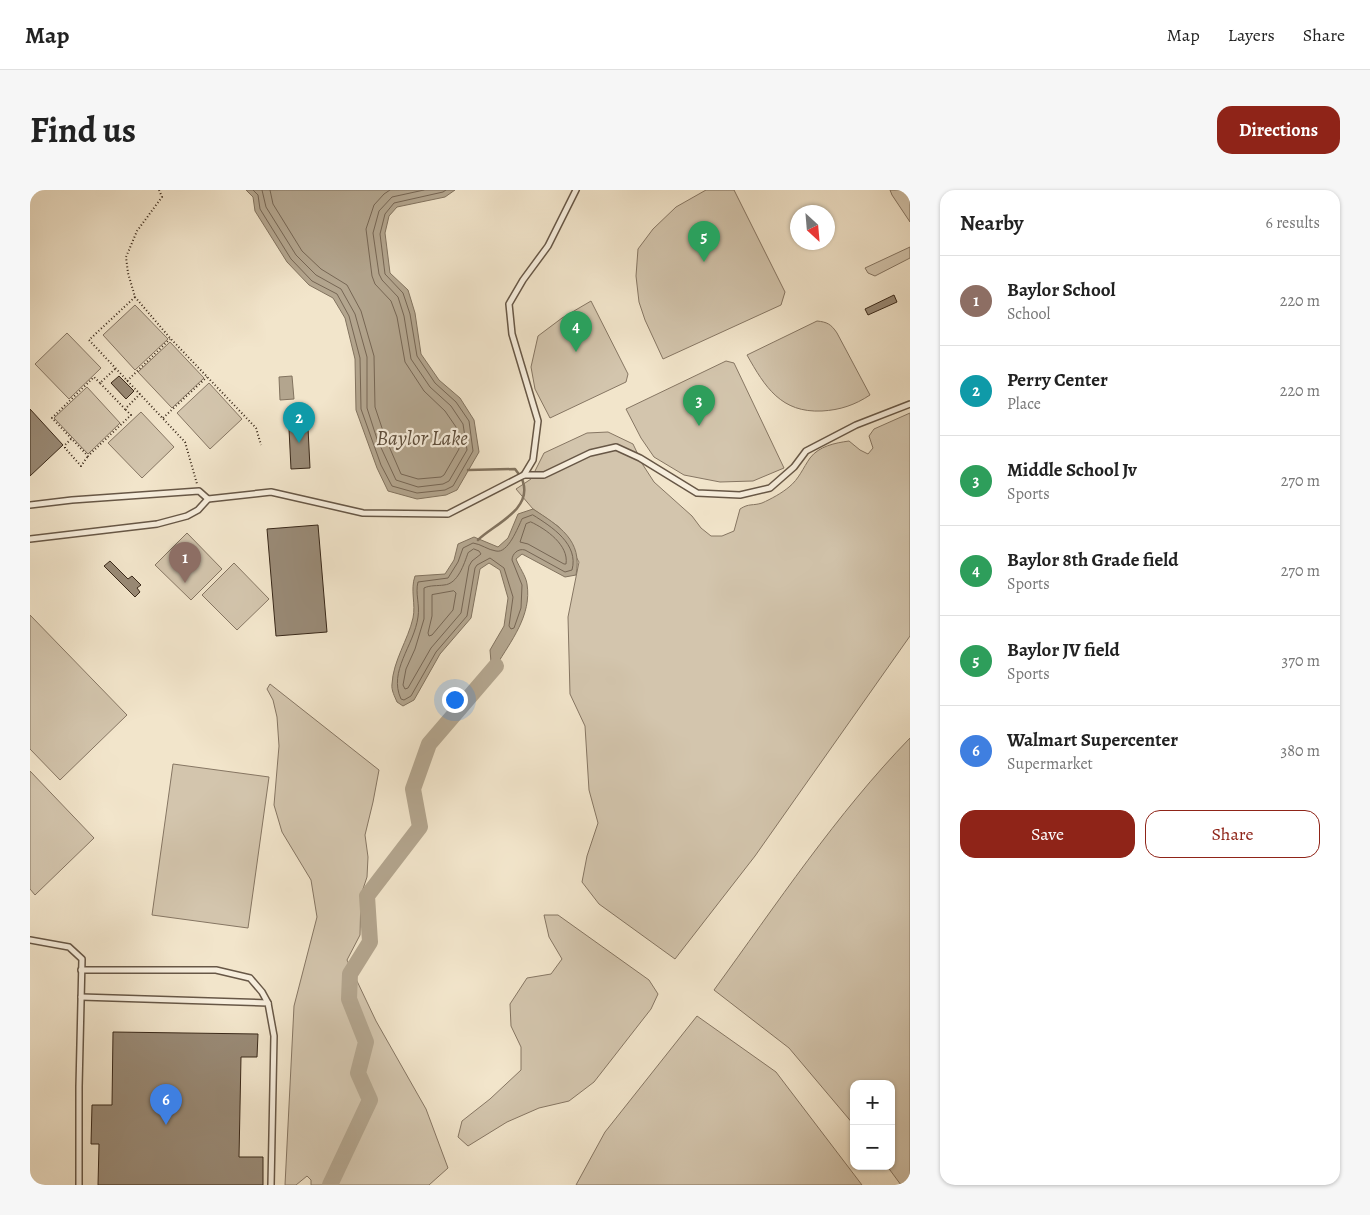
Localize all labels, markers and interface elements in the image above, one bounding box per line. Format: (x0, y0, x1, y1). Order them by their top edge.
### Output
text: Map (25, 19, 69, 51)
text: Map (1167, 23, 1200, 47)
text: Layers (1228, 23, 1275, 47)
text: Share (1303, 23, 1345, 47)
text: Find us (30, 106, 136, 154)
button: Directions (1217, 106, 1340, 154)
north arrow (790, 205, 835, 250)
text: Nearby (960, 209, 1023, 237)
text: 6 results (1266, 212, 1320, 234)
pin: 5 (688, 221, 720, 262)
text: Baylor School (1007, 277, 1116, 303)
text: 1 (973, 290, 979, 312)
text: 220 m (1280, 290, 1320, 312)
text: School (1007, 303, 1050, 325)
pin: 4 (560, 311, 592, 352)
text: Perry Center (1007, 367, 1108, 393)
text: 2 (972, 380, 980, 402)
text: 220 m (1280, 380, 1320, 402)
pin: 3 (683, 385, 715, 426)
text: Place (1007, 393, 1041, 415)
pin: 2 (283, 402, 315, 443)
water label: Baylor Lake (376, 424, 468, 452)
text: Middle School Jv (1007, 457, 1137, 483)
text: 3 (973, 470, 979, 492)
text: 270 m (1281, 470, 1320, 492)
text: Sports (1007, 483, 1050, 505)
pin: 1 (169, 542, 201, 583)
text: Baylor 8th Grade field (1007, 547, 1178, 573)
text: 4 (972, 560, 980, 582)
text: 270 m (1281, 560, 1320, 582)
text: Sports (1007, 573, 1050, 595)
text: Baylor JV field (1007, 637, 1120, 663)
text: 5 (973, 650, 979, 672)
text: 370 m (1282, 650, 1320, 672)
text: Sports (1007, 663, 1050, 685)
your location (442, 687, 468, 713)
text: Walmart Supercenter (1007, 727, 1178, 753)
text: 6 (972, 740, 980, 762)
text: 380 m (1281, 740, 1320, 762)
text: Supermarket (1007, 753, 1093, 775)
button: Save (960, 810, 1135, 858)
button: Share (1145, 810, 1320, 858)
map controls (850, 1080, 895, 1170)
button: + (850, 1080, 895, 1125)
pin: 6 (150, 1084, 182, 1125)
button: − (850, 1125, 895, 1170)

